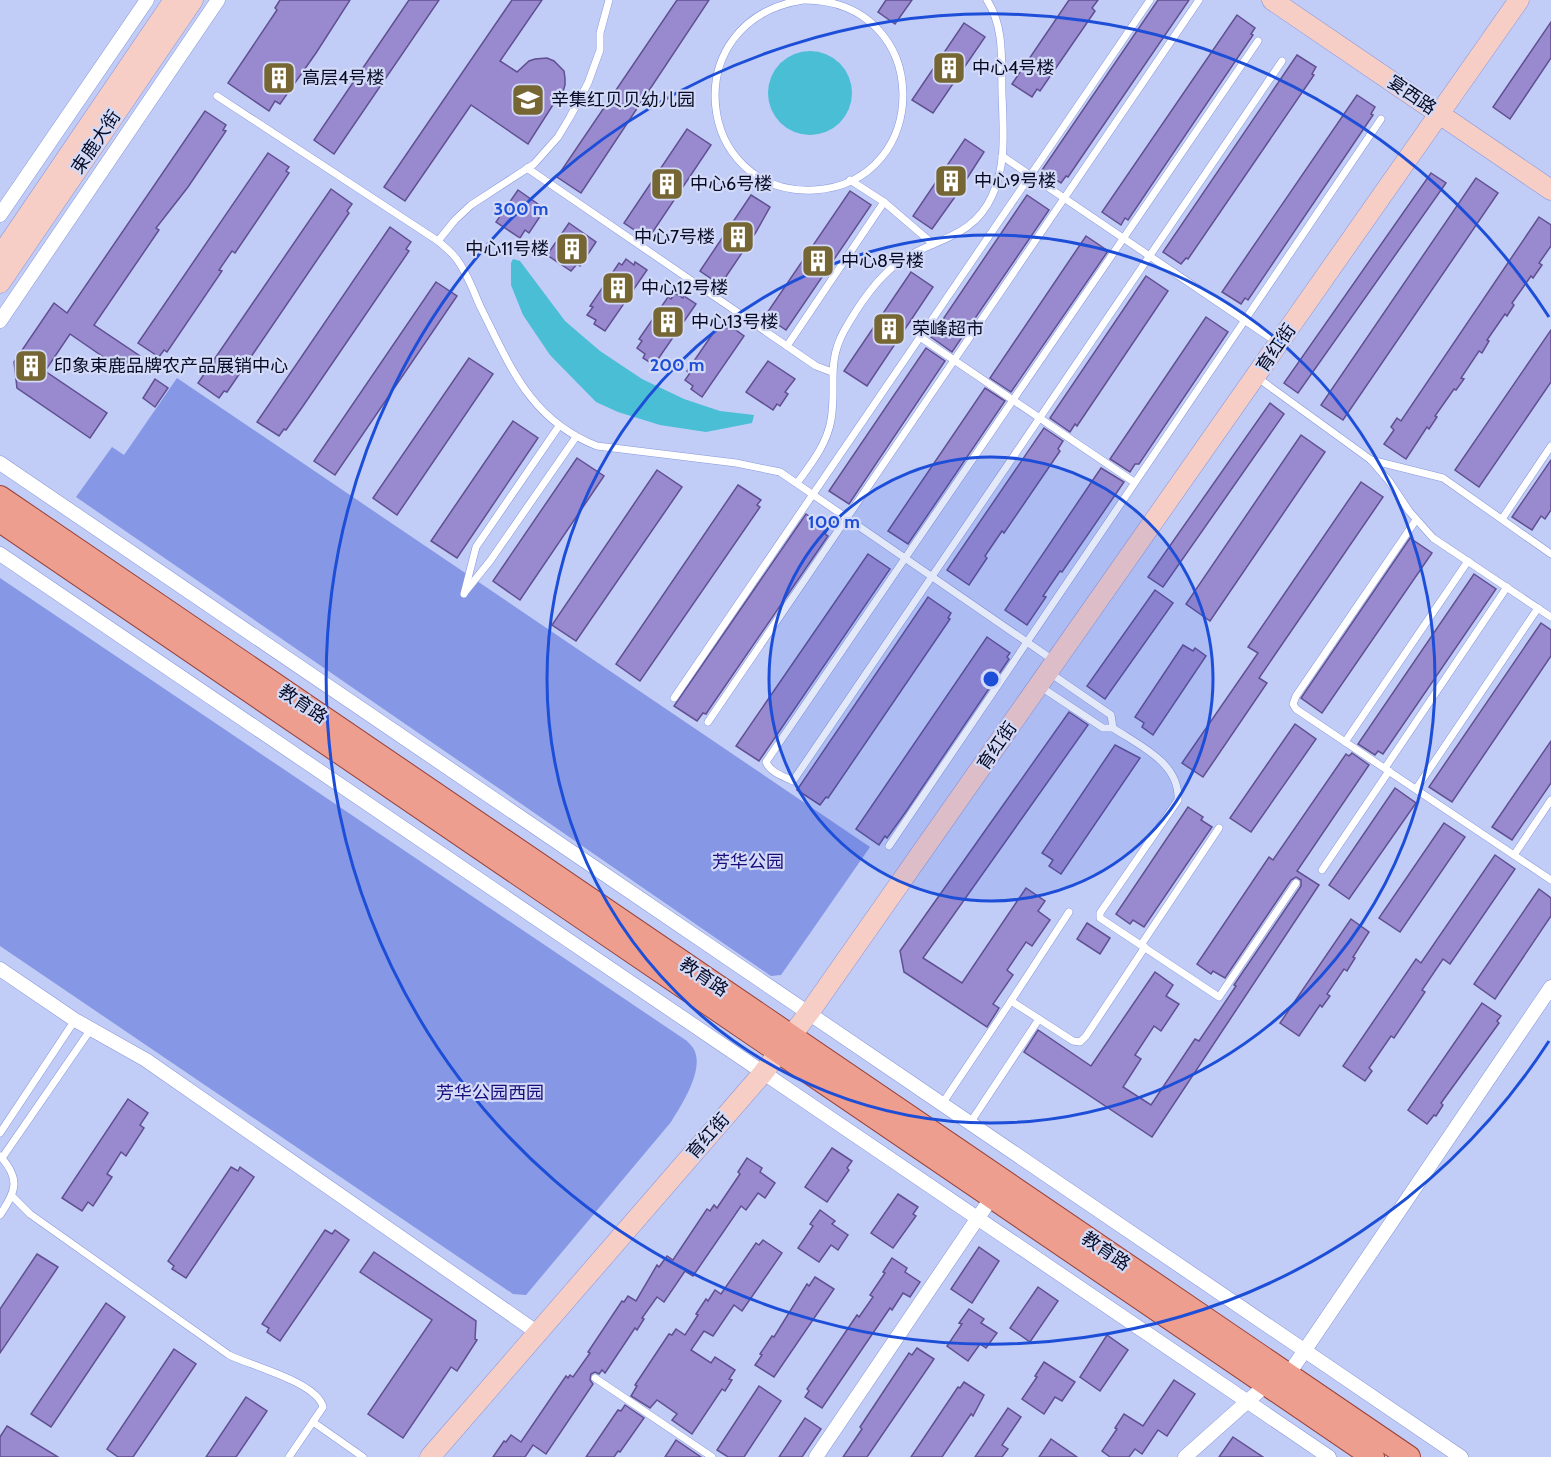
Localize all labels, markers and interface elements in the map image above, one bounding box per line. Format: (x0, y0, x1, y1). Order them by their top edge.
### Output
building icon: 中心4号楼 (931, 50, 967, 86)
place label: 中心4号楼 (972, 57, 1054, 79)
building icon: 高层4号楼 (261, 60, 297, 96)
place label: 高层4号楼 (302, 67, 384, 89)
street label: 宴西路 (1383, 71, 1441, 119)
school or university icon: 辛集红贝贝幼儿园 (510, 82, 546, 118)
place label: 辛集红贝贝幼儿园 (551, 89, 695, 111)
street label: 束鹿大街 (67, 106, 125, 178)
building icon: 中心9号楼 (933, 163, 969, 199)
building icon: 中心6号楼 (649, 166, 685, 202)
place label: 中心9号楼 (974, 170, 1056, 192)
place label: 中心6号楼 (690, 173, 772, 195)
text: 300 m (494, 198, 548, 220)
building icon: 中心7号楼 (720, 219, 756, 255)
place label: 中心7号楼 (634, 226, 715, 248)
building icon: 中心11号楼 (554, 231, 590, 267)
place label: 中心11号楼 (465, 238, 549, 260)
building icon: 中心8号楼 (800, 243, 836, 279)
place label: 中心8号楼 (841, 250, 924, 272)
building icon: 中心12号楼 (600, 270, 636, 306)
place label: 中心12号楼 (641, 277, 728, 299)
building icon: 中心13号楼 (650, 304, 686, 340)
place label: 中心13号楼 (691, 311, 779, 333)
building icon: 荣峰超市 (871, 311, 907, 347)
place label: 荣峰超市 (912, 318, 984, 340)
street label: 育红街 (1252, 320, 1300, 376)
building icon: 印象束鹿品牌农产品展销中心 (13, 348, 49, 384)
text: 200 m (650, 354, 704, 376)
place label: 印象束鹿品牌农产品展销中心 (54, 355, 288, 377)
text: 100 m (808, 511, 860, 533)
centre of rings (981, 669, 1001, 689)
street label: 教育路 (274, 680, 332, 728)
street label: 育红街 (973, 718, 1021, 774)
park label: 芳华公园 (712, 851, 784, 873)
street label: 教育路 (675, 953, 733, 1001)
park label: 芳华公园西园 (436, 1082, 544, 1104)
street label: 育红街 (682, 1108, 734, 1164)
street label: 教育路 (1077, 1227, 1135, 1275)

